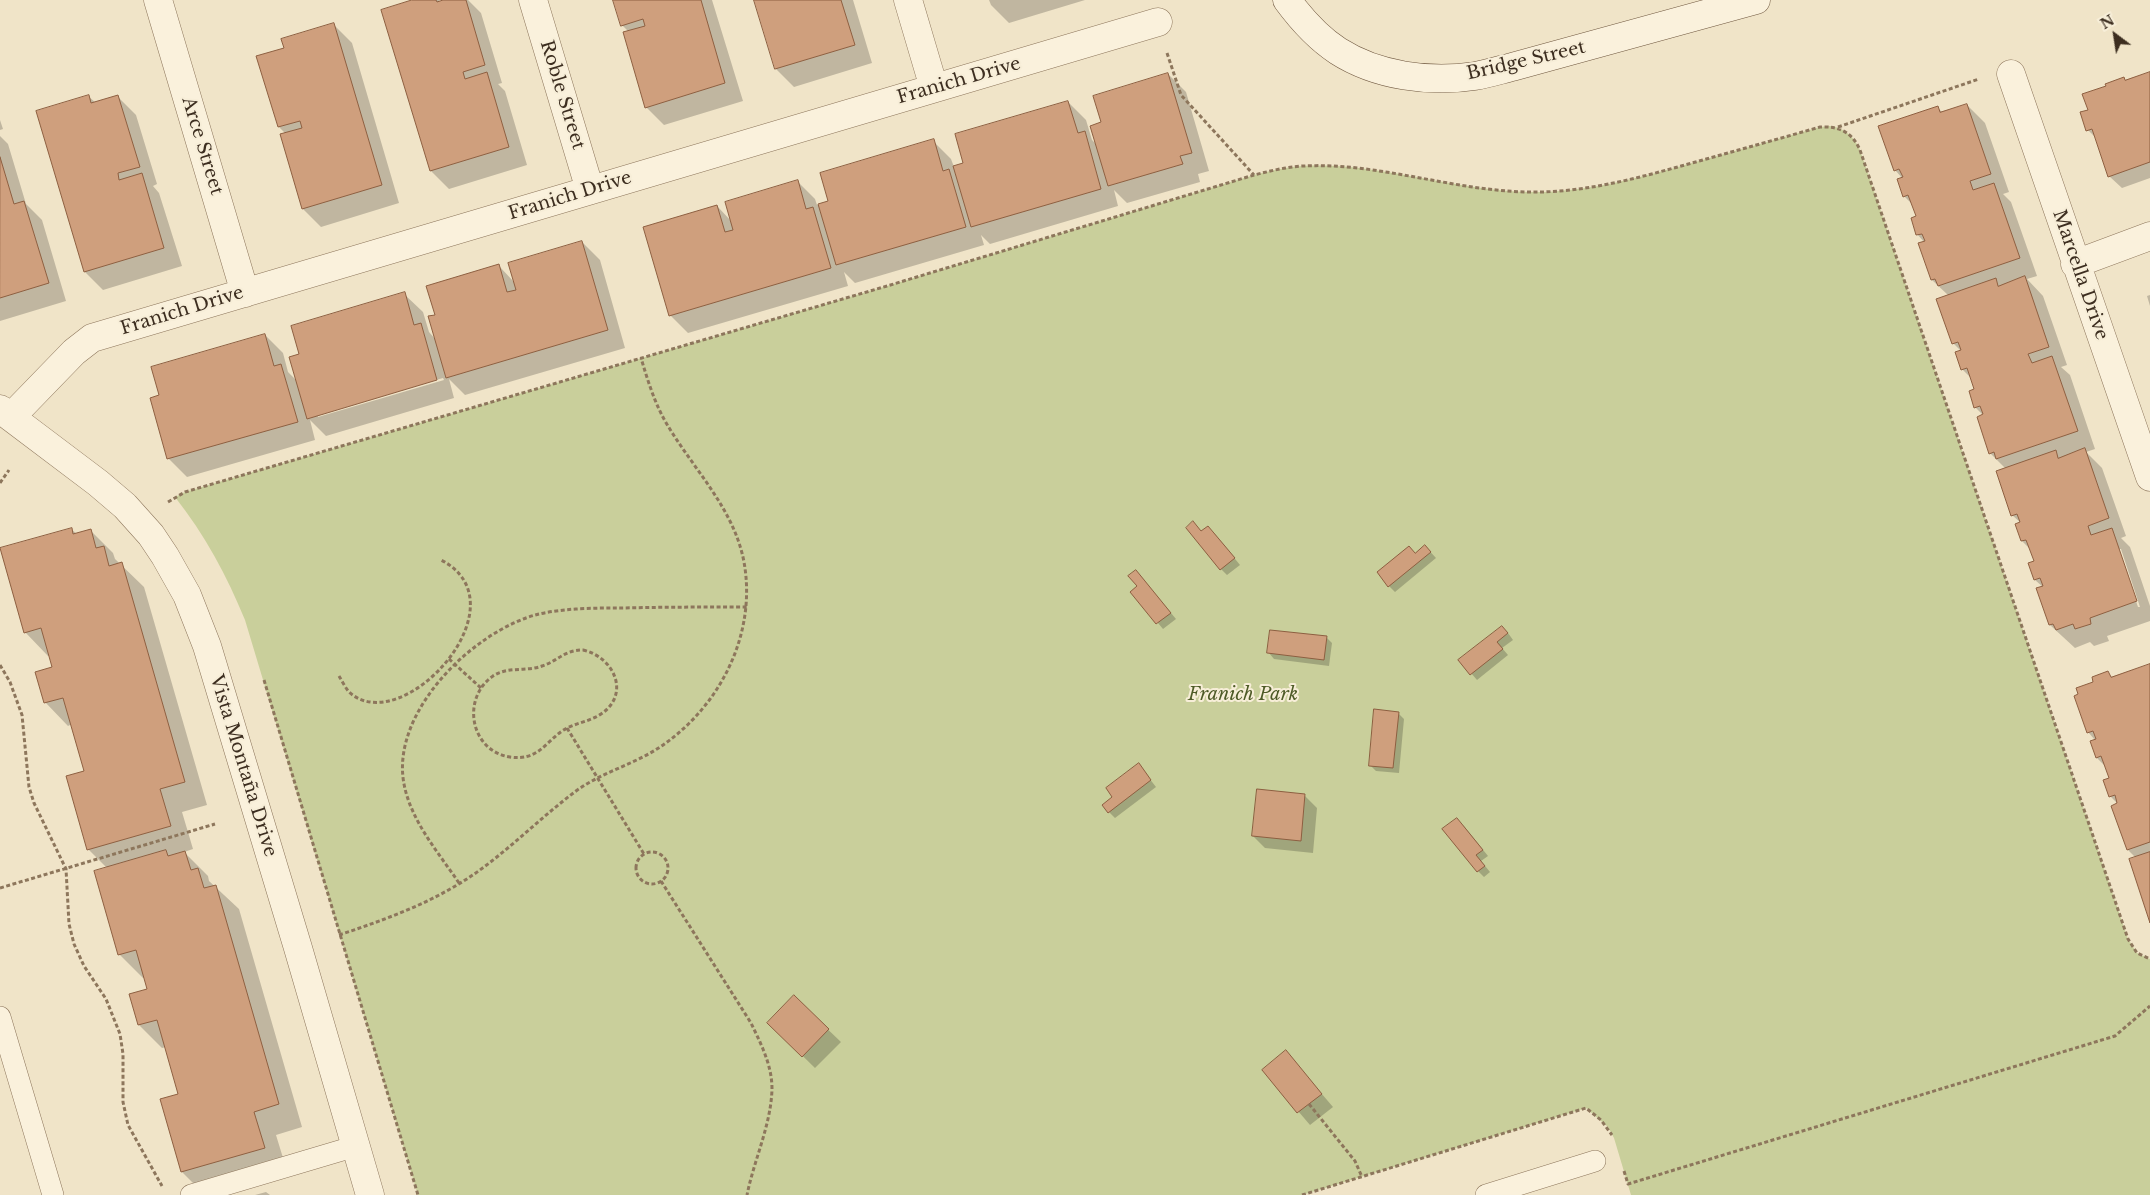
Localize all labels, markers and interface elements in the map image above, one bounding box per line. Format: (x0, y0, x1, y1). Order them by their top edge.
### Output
north arrow (2090, 10, 2140, 60)
text: N (2097, 11, 2118, 33)
street label: Bridge Street (1465, 37, 1587, 85)
street label: Roble Street (535, 38, 589, 152)
street label: Franich Drive (895, 53, 1023, 109)
street label: Arce Street (177, 94, 227, 198)
street label: Franich Drive (506, 167, 634, 225)
street label: Marcella Drive (2048, 207, 2112, 343)
street label: Franich Drive (118, 282, 246, 340)
street label: Vista Montaña Drive (205, 672, 281, 860)
park label: Franich Park (1188, 684, 1298, 706)

